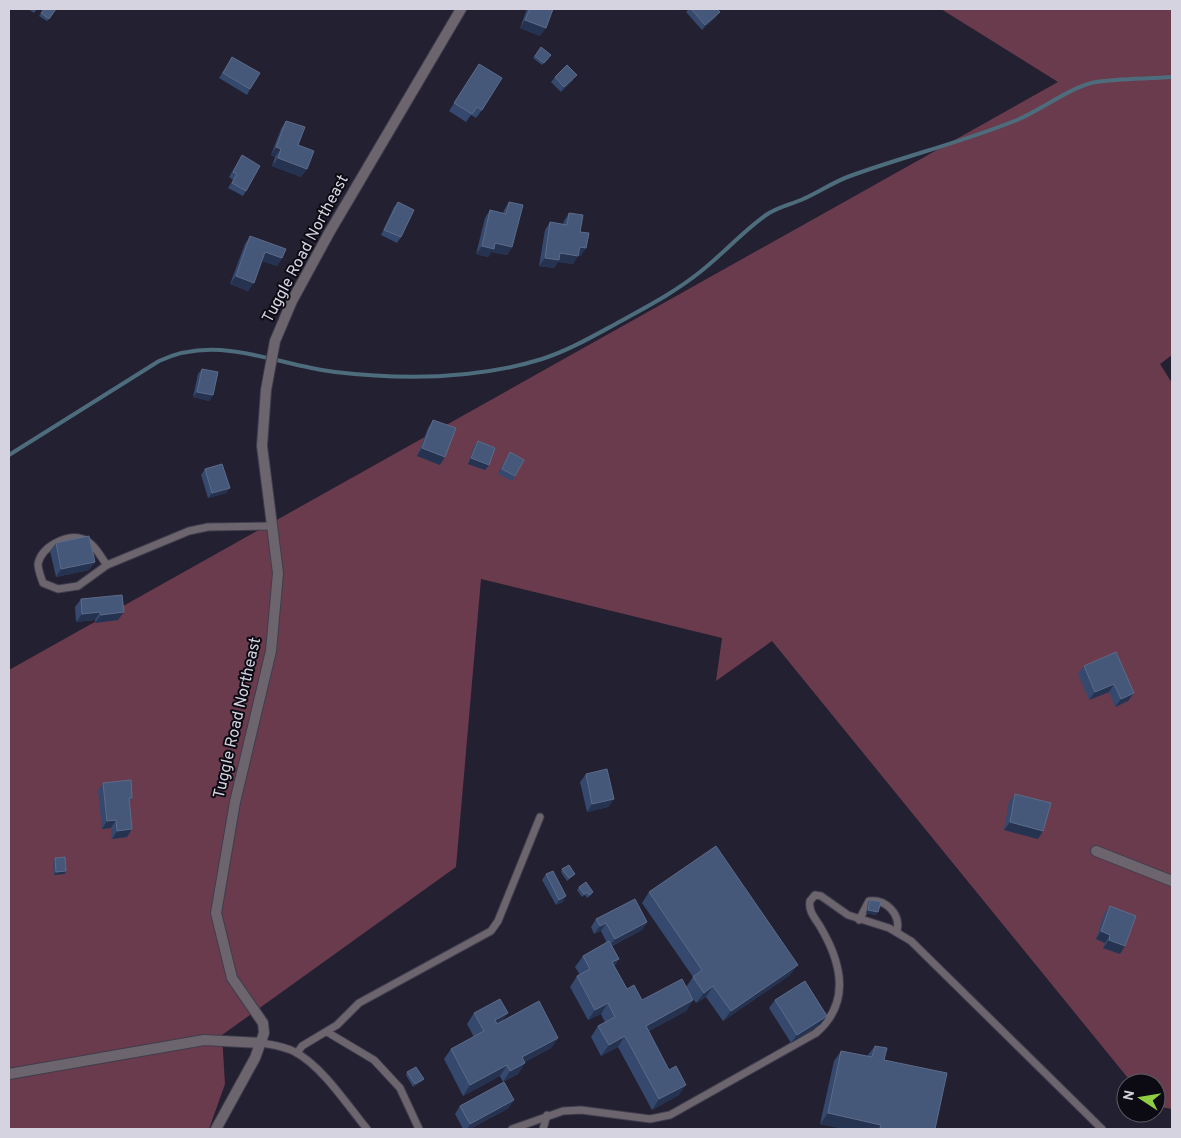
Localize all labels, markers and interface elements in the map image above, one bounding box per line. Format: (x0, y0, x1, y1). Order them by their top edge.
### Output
street label: Tuggle Road Northeast (258, 172, 354, 326)
street label: Tuggle Road Northeast (210, 635, 266, 801)
north arrow (1116, 1073, 1166, 1123)
text: N (1120, 1089, 1139, 1102)

